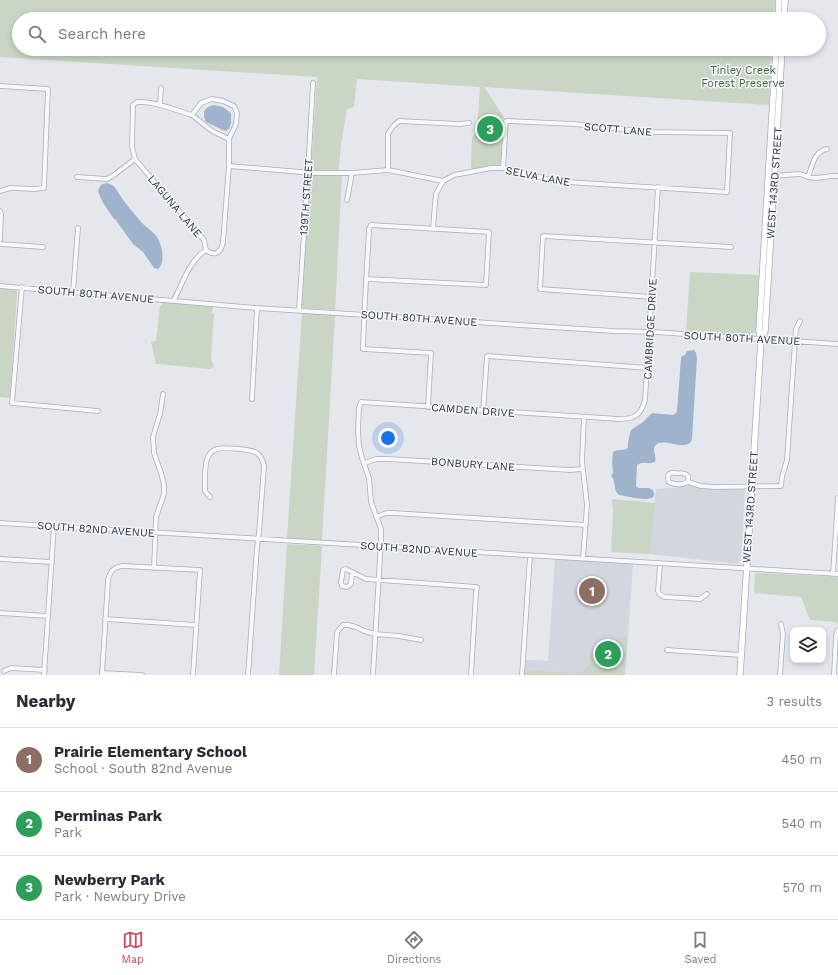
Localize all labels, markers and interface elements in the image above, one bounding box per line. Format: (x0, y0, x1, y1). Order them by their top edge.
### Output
search box (12, 12, 826, 56)
icon: search (26, 23, 48, 45)
text: Search here (58, 25, 146, 43)
park label: Tinley Creek Forest Preserve (701, 64, 785, 90)
pin: 3 (477, 114, 503, 144)
street label: SCOTT LANE (583, 120, 653, 139)
street label: WEST 143RD STREET (764, 126, 785, 239)
street label: 139TH STREET (297, 158, 316, 236)
street label: SELVA LANE (505, 164, 571, 189)
street label: LAGUNA LANE (145, 173, 204, 240)
street label: CAMBRIDGE DRIVE (641, 278, 660, 380)
street label: SOUTH 80TH AVENUE (37, 283, 155, 306)
street label: SOUTH 80TH AVENUE (360, 308, 478, 329)
street label: SOUTH 80TH AVENUE (683, 329, 801, 348)
street label: CAMDEN DRIVE (431, 401, 515, 420)
your location (378, 428, 398, 448)
street label: WEST 143RD STREET (740, 450, 761, 563)
street label: BONBURY LANE (431, 455, 515, 474)
street label: SOUTH 82ND AVENUE (37, 519, 155, 540)
street label: SOUTH 82ND AVENUE (360, 539, 478, 560)
pin: 1 (579, 576, 605, 606)
map controls (790, 627, 826, 663)
button: layers (790, 627, 826, 663)
pin: 2 (595, 639, 621, 669)
text: Nearby (16, 691, 75, 711)
text: 3 results (767, 694, 822, 709)
text: Prairie Elementary School (54, 743, 247, 761)
text: 1 (26, 752, 32, 767)
text: 450 m (782, 752, 822, 767)
text: School · South 82nd Avenue (54, 761, 232, 776)
text: Perminas Park (54, 807, 162, 825)
text: 2 (25, 816, 33, 831)
text: 540 m (782, 816, 822, 831)
text: Park (54, 825, 82, 840)
text: Newberry Park (54, 871, 165, 889)
text: 3 (25, 880, 33, 895)
text: 570 m (782, 880, 822, 895)
text: Park · Newbury Drive (54, 889, 186, 904)
tab: Map (122, 929, 144, 966)
tab: Directions (387, 929, 441, 966)
tab: Saved (684, 929, 716, 966)

